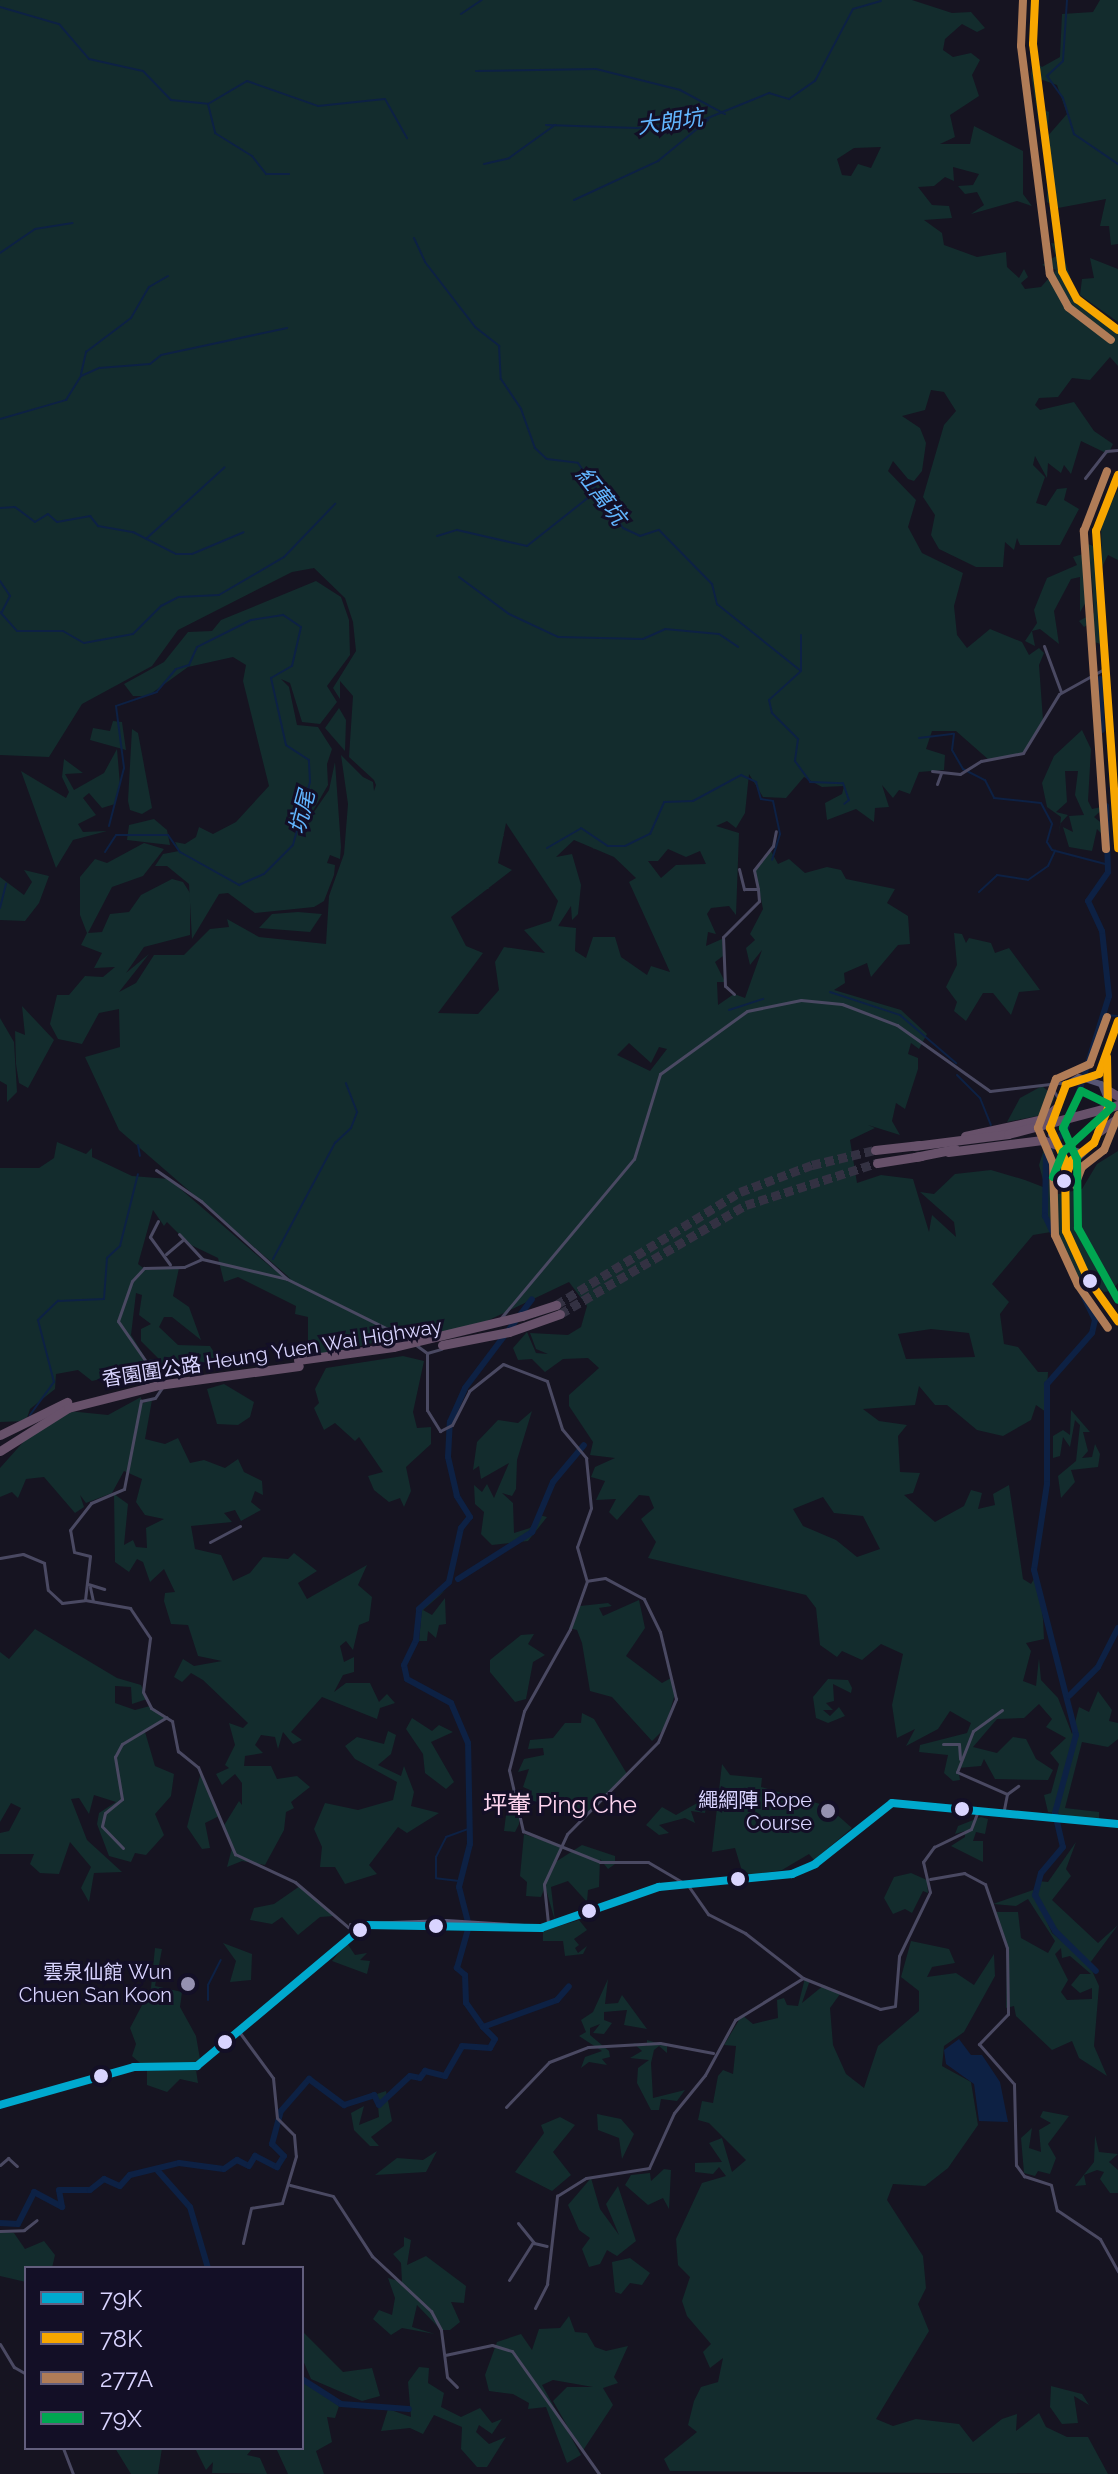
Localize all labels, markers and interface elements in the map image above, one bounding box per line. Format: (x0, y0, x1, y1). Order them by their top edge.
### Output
water label: 大朗坑 (635, 104, 705, 140)
water label: 紅萬坑 (570, 462, 632, 530)
water label: 坑尾 (284, 787, 320, 837)
unlabelled marker (1056, 1173, 1072, 1189)
unlabelled marker (1082, 1273, 1098, 1289)
street label: 香園圍公路 Heung Yuen Wai Highway (100, 1314, 444, 1392)
place label: 繩網陣 Rope Course (698, 1788, 812, 1835)
district label: 坪輋 Ping Che (483, 1791, 637, 1819)
unlabelled marker (954, 1801, 970, 1817)
marker: 繩網陣 Rope Course (819, 1802, 837, 1820)
unlabelled marker (730, 1871, 746, 1887)
unlabelled marker (581, 1903, 597, 1919)
unlabelled marker (428, 1918, 444, 1934)
unlabelled marker (352, 1922, 368, 1938)
place label: 雲泉仙館 Wun Chuen San Koon (19, 1960, 172, 2007)
marker: 雲泉仙館 Wun Chuen San Koon (179, 1975, 197, 1993)
unlabelled marker (217, 2034, 233, 2050)
unlabelled marker (93, 2068, 109, 2084)
legend (24, 2266, 304, 2450)
text: 79K (100, 2284, 142, 2313)
text: 78K (100, 2324, 143, 2353)
text: 277A (100, 2364, 153, 2393)
text: 79X (100, 2404, 142, 2433)

